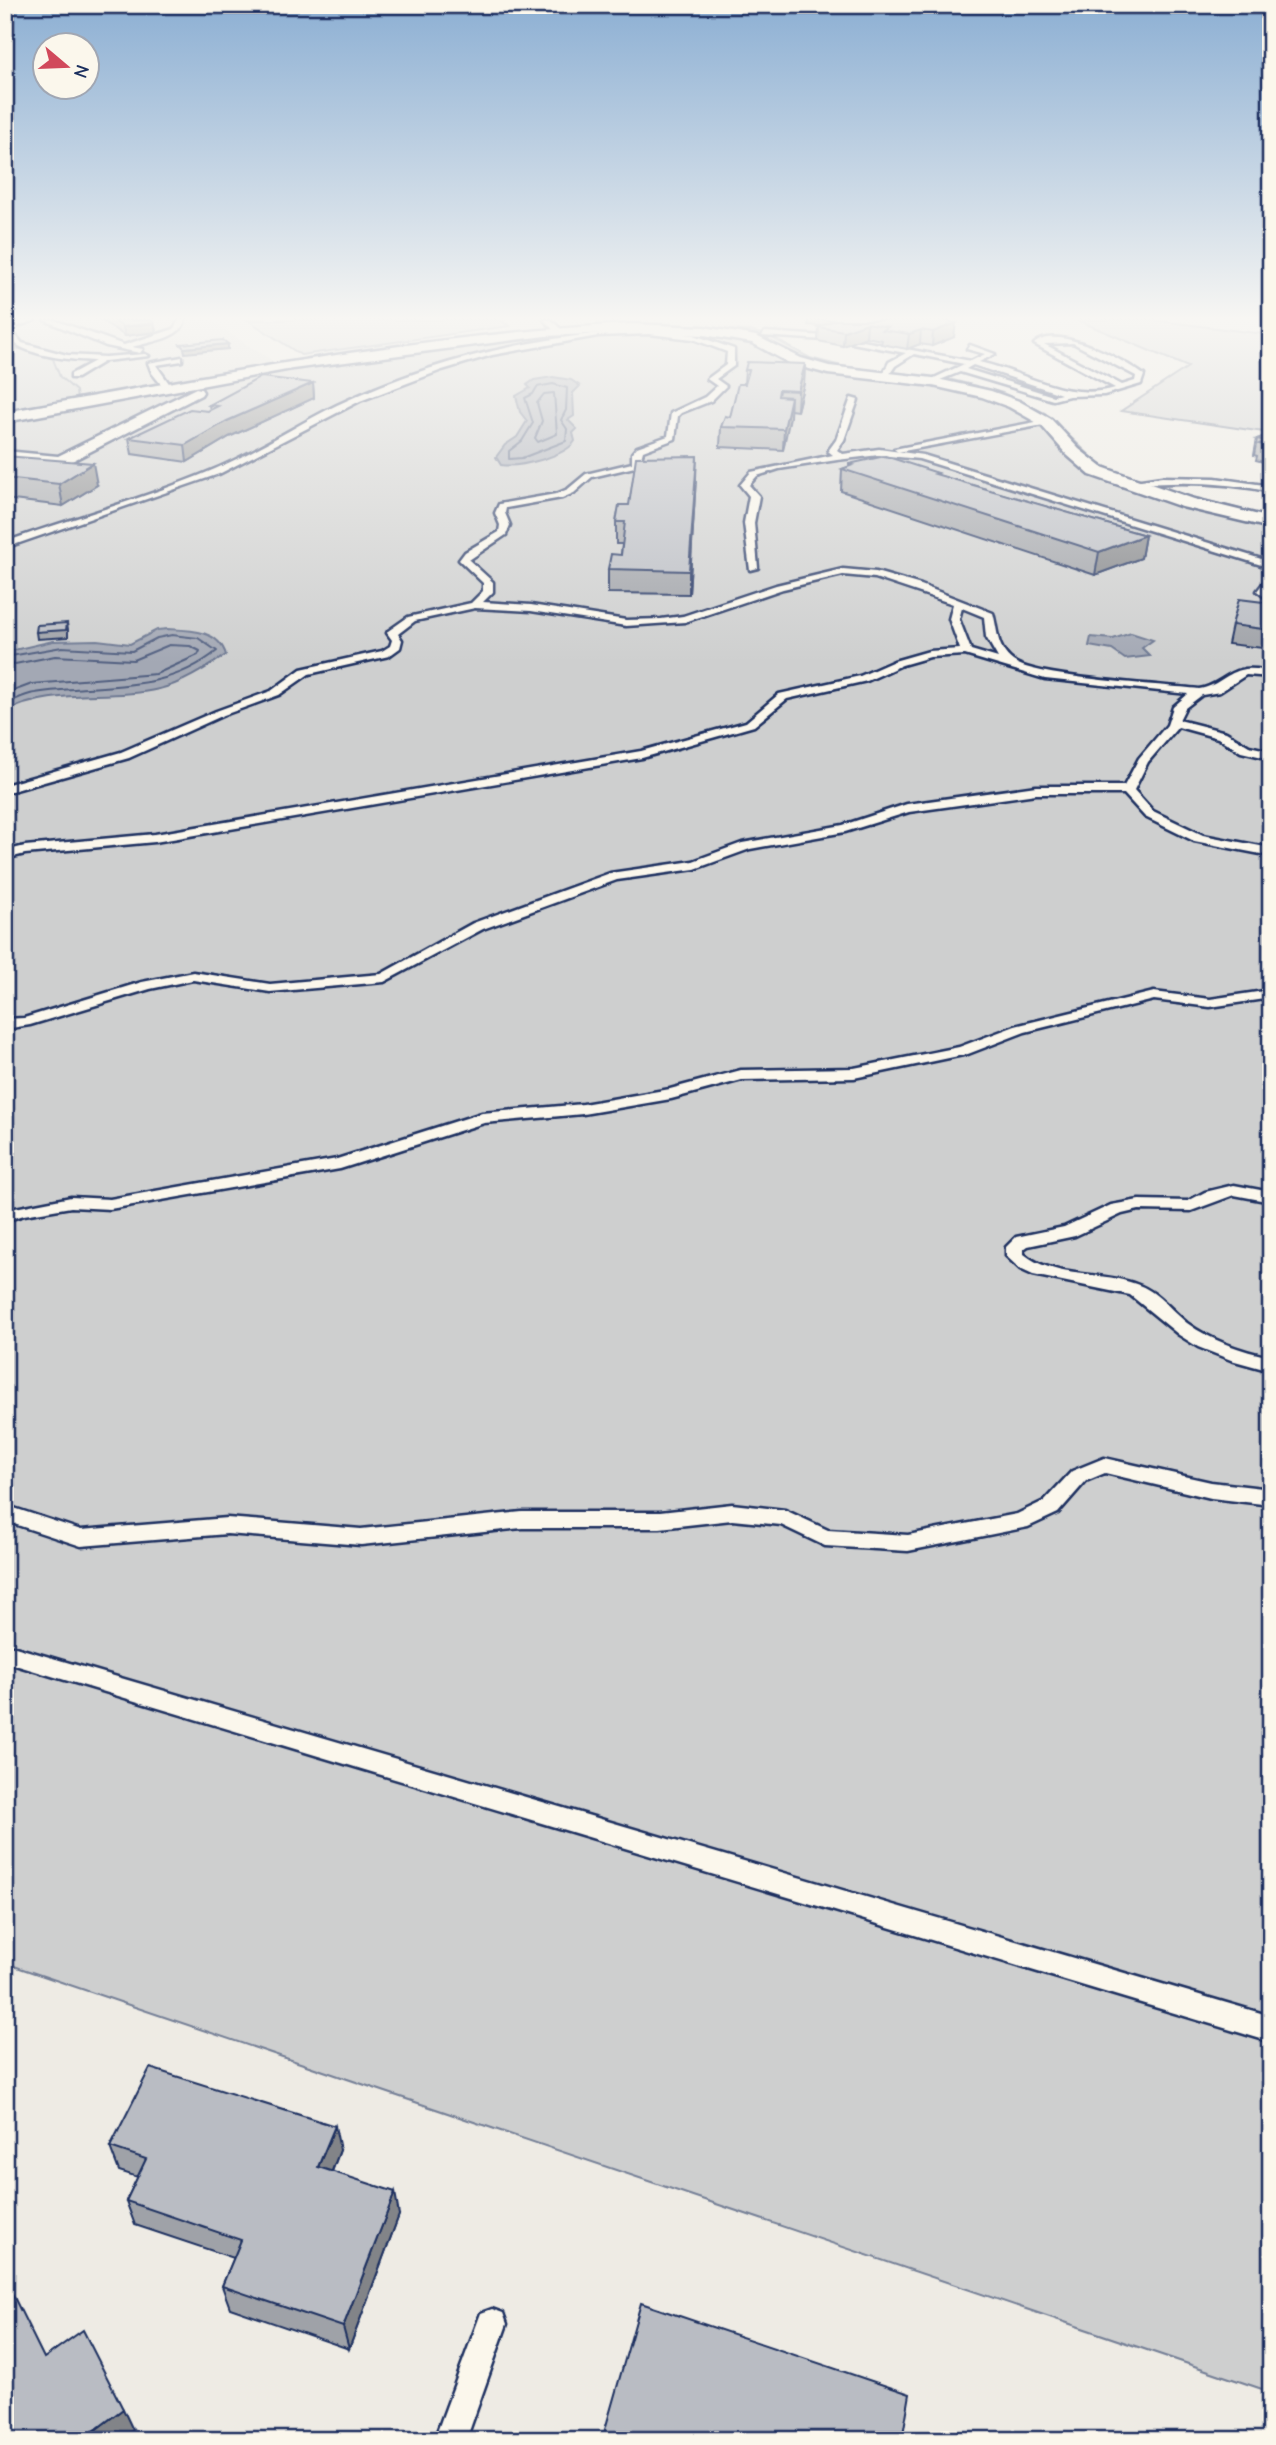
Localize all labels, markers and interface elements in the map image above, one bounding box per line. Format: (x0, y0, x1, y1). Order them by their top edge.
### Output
north arrow (32, 32, 102, 102)
text: N (69, 62, 94, 81)

